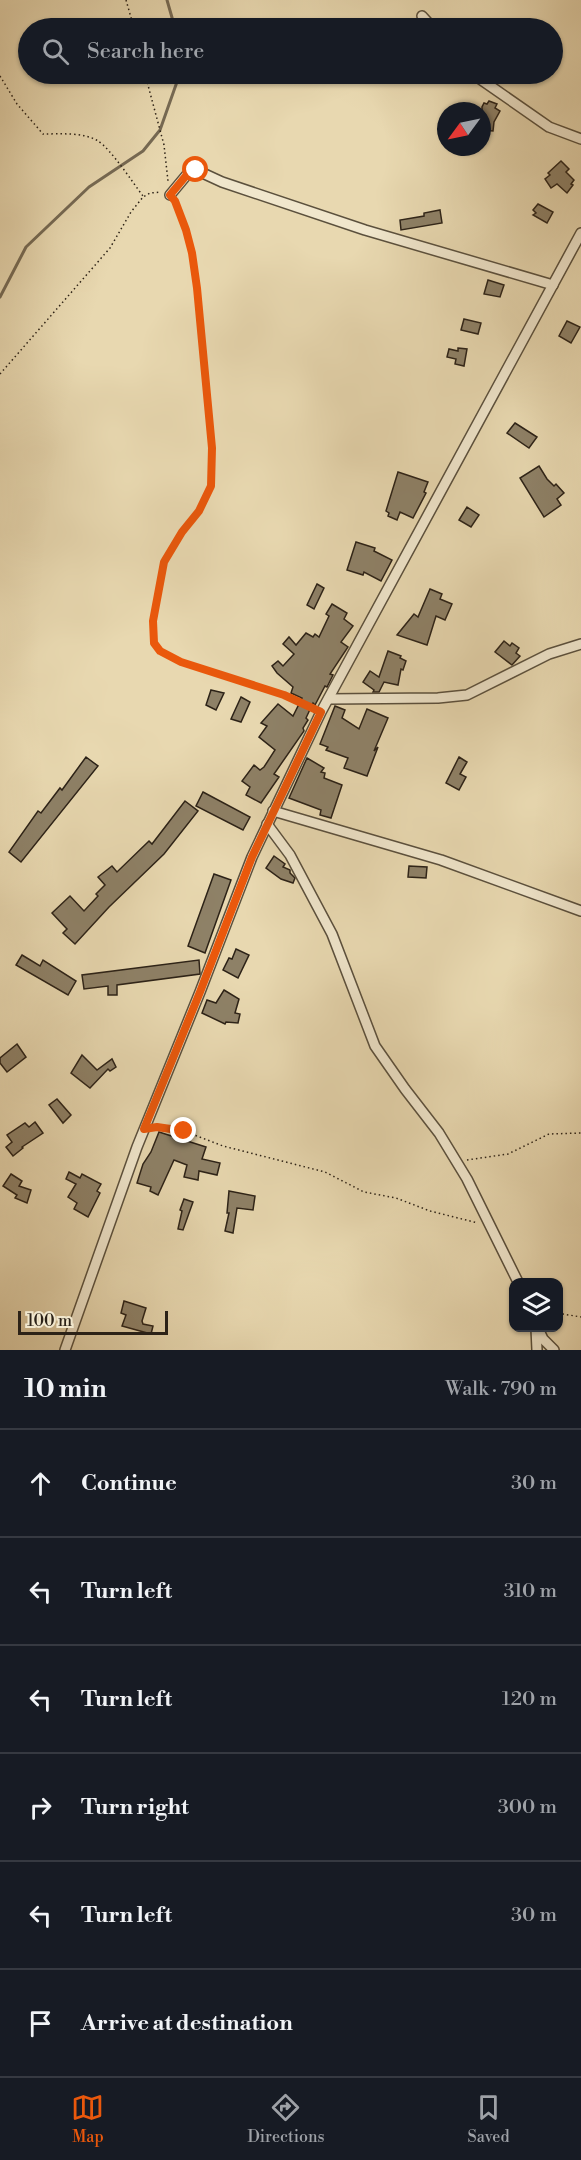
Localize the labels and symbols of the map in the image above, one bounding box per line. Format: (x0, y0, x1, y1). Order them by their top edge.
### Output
north arrow (437, 102, 491, 156)
route start (182, 156, 208, 182)
route end (170, 1117, 196, 1143)
scale bar (18, 1308, 168, 1336)

